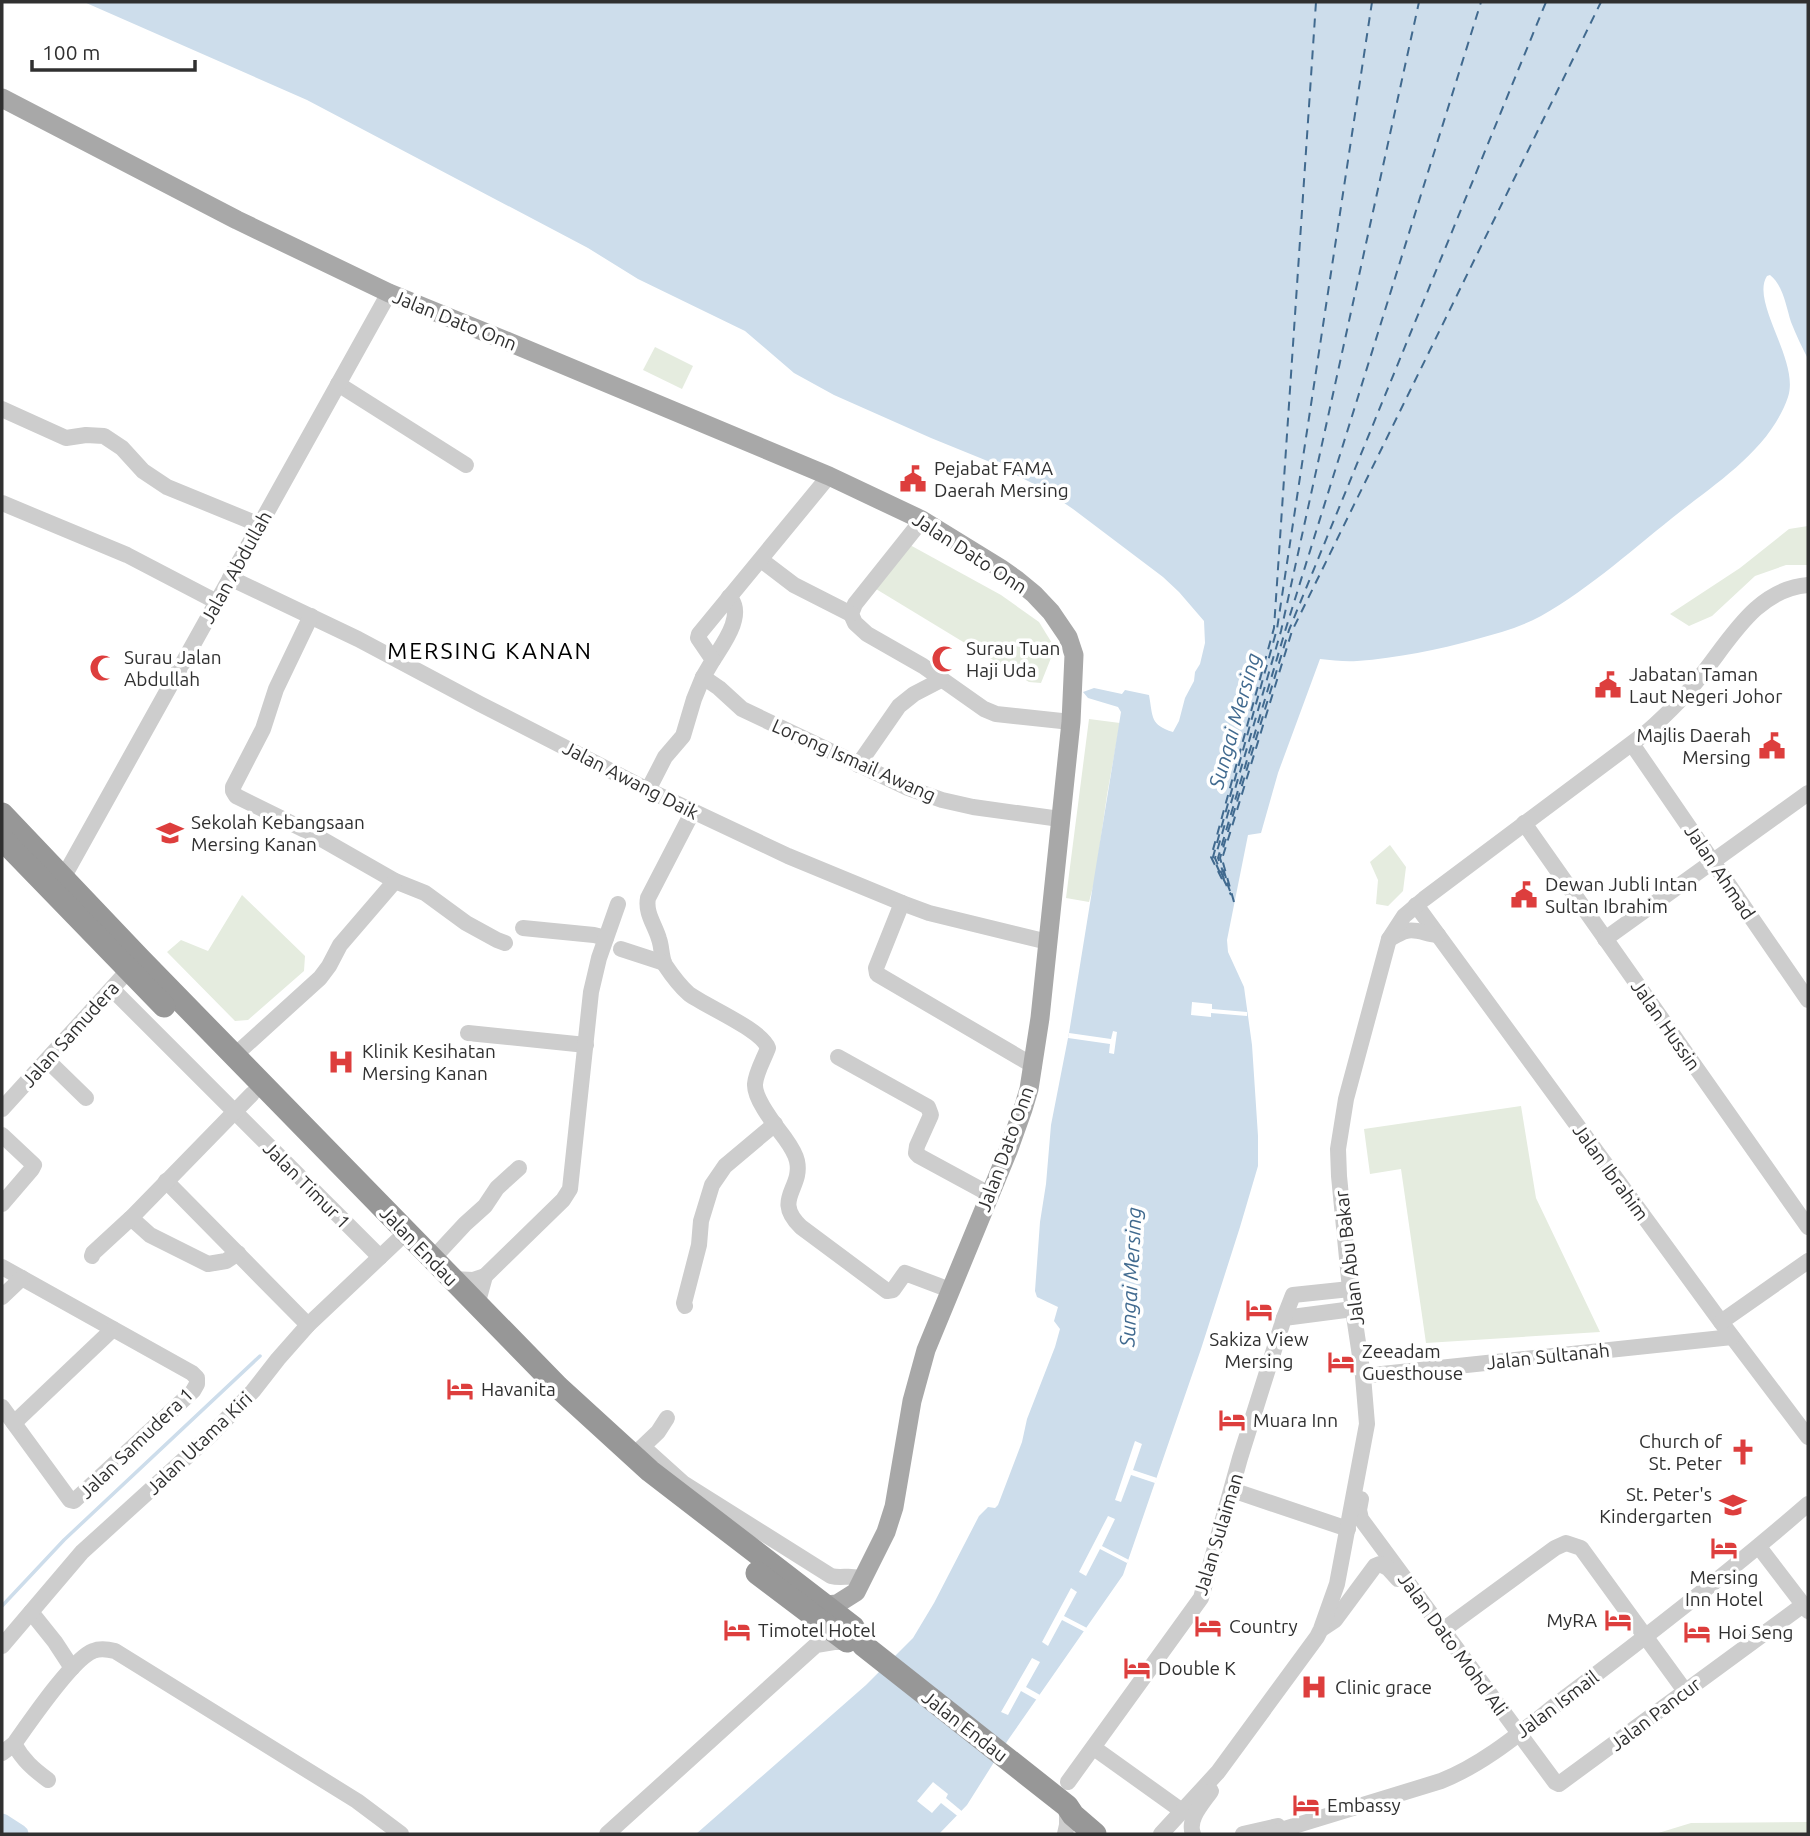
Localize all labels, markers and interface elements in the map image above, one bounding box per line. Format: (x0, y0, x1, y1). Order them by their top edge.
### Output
scale bar (32, 28, 194, 72)
text: 100 m (42, 40, 100, 64)
street label: Jalan Dato Onn (390, 285, 520, 355)
place label: Pejabat FAMA Daerah Mersing (934, 457, 1069, 501)
public building icon: Pejabat FAMA Daerah Mersing (898, 464, 928, 494)
street label: Jalan Abdullah (196, 507, 276, 627)
street label: Jalan Dato Onn (909, 508, 1031, 598)
place label: Surau Tuan Haji Uda (966, 637, 1060, 681)
district label: MERSING KANAN (387, 638, 593, 663)
mosque icon: Surau Tuan Haji Uda (930, 644, 960, 674)
place label: Surau Jalan Abdullah (124, 646, 222, 690)
water label: Sungai Mersing (1203, 650, 1265, 792)
mosque icon: Surau Jalan Abdullah (88, 653, 118, 683)
place label: Jabatan Taman Laut Negeri Johor (1629, 663, 1782, 707)
public building icon: Jabatan Taman Laut Negeri Johor (1593, 670, 1623, 700)
street label: Lorong Ismail Awang (769, 714, 939, 806)
place label: Majlis Daerah Mersing (1636, 724, 1751, 768)
public building icon: Majlis Daerah Mersing (1757, 731, 1787, 761)
street label: Jalan Awang Daik (560, 736, 703, 824)
place label: Sekolah Kebangsaan Mersing Kanan (191, 811, 365, 855)
school or university icon: Sekolah Kebangsaan Mersing Kanan (155, 818, 185, 848)
street label: Jalan Ahmad (1680, 820, 1760, 924)
place label: Dewan Jubli Intan Sultan Ibrahim (1545, 873, 1698, 917)
public building icon: Dewan Jubli Intan Sultan Ibrahim (1509, 880, 1539, 910)
street label: Jalan Hussin (1627, 976, 1705, 1074)
street label: Jalan Samudera (17, 977, 123, 1091)
place label: Klinik Kesihatan Mersing Kanan (362, 1040, 496, 1084)
hospital icon: Klinik Kesihatan Mersing Kanan (326, 1047, 356, 1077)
street label: Jalan Dato Onn (972, 1083, 1038, 1215)
street label: Jalan Ibrahim (1569, 1119, 1653, 1225)
street label: Jalan Timur 1 (259, 1137, 355, 1233)
street label: Jalan Abu Bakar (1330, 1189, 1368, 1327)
street label: Jalan Endau (376, 1202, 462, 1290)
water label: Sungai Mersing (1114, 1206, 1146, 1348)
hotel icon: Sakiza View Mersing (1244, 1295, 1274, 1325)
place label: Sakiza View Mersing (1209, 1328, 1309, 1372)
street label: Jalan Sultanah (1485, 1339, 1611, 1373)
place label: Zeeadam Guesthouse (1362, 1340, 1463, 1384)
hotel icon: Zeeadam Guesthouse (1326, 1347, 1356, 1377)
hotel icon: Havanita (445, 1374, 475, 1404)
place label: Havanita (481, 1378, 556, 1400)
street label: Jalan Samudera 1 (75, 1383, 197, 1503)
street label: Jalan Utama Kiri (142, 1387, 256, 1499)
hotel icon: Muara Inn (1217, 1405, 1247, 1435)
place label: Muara Inn (1253, 1409, 1338, 1431)
place label: Church of St. Peter (1639, 1430, 1723, 1474)
church icon: Church of St. Peter (1728, 1437, 1758, 1467)
street label: Jalan Sulaiman (1189, 1470, 1247, 1598)
place label: St. Peter's Kindergarten (1599, 1483, 1712, 1527)
school or university icon: St. Peter's Kindergarten (1718, 1490, 1748, 1520)
hotel icon: Mersing Inn Hotel (1709, 1533, 1739, 1563)
place label: Mersing Inn Hotel (1685, 1566, 1763, 1610)
street label: Jalan Dato Mohd Ali (1394, 1568, 1512, 1720)
hotel icon: MyRA (1603, 1605, 1633, 1635)
place label: MyRA (1547, 1609, 1598, 1631)
hotel icon: Country (1193, 1611, 1223, 1641)
hotel icon: Timotel Hotel (722, 1615, 752, 1645)
place label: Country (1229, 1615, 1298, 1637)
hotel icon: Hoi Seng (1682, 1617, 1712, 1647)
place label: Timotel Hotel (758, 1619, 876, 1641)
place label: Hoi Seng (1718, 1621, 1794, 1643)
hotel icon: Double K (1122, 1653, 1152, 1683)
place label: Double K (1158, 1657, 1236, 1679)
street label: Jalan Ismail (1511, 1666, 1603, 1742)
hospital icon: Clinic grace (1299, 1672, 1329, 1702)
street label: Jalan Pancur (1605, 1673, 1705, 1755)
place label: Clinic grace (1335, 1676, 1432, 1698)
street label: Jalan Endau (918, 1686, 1012, 1766)
hotel icon: Embassy (1291, 1790, 1321, 1820)
place label: Embassy (1327, 1794, 1401, 1816)

